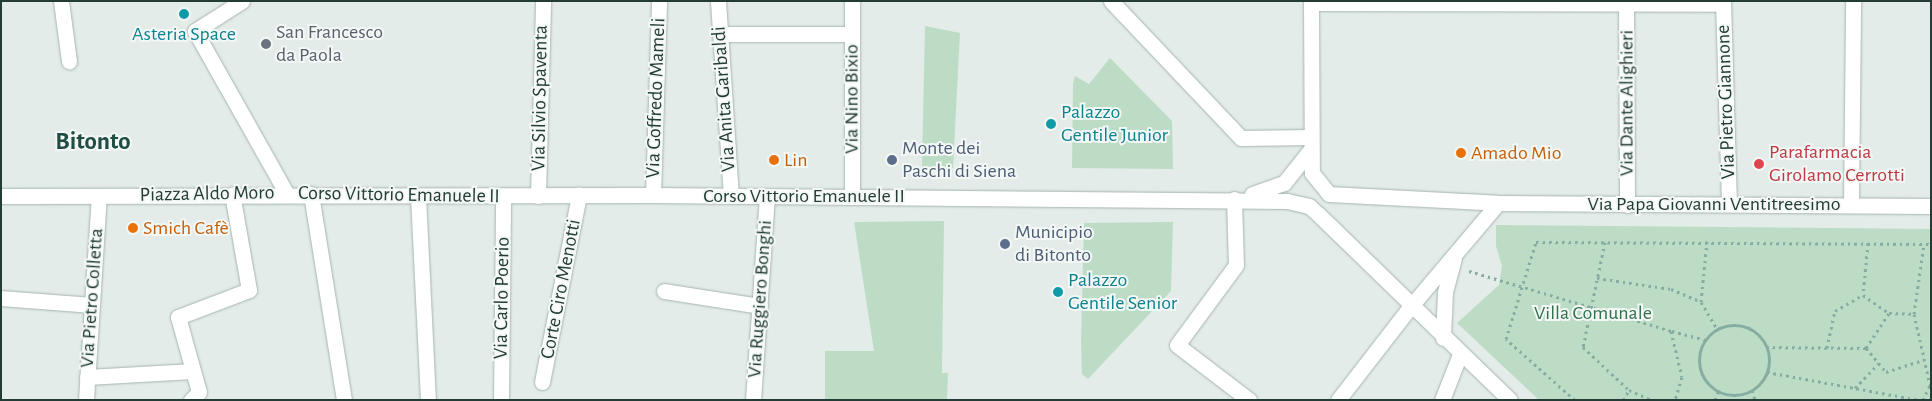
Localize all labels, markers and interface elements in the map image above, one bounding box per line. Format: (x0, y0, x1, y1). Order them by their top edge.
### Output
marker: Asteria Space (178, 8, 190, 20)
street label: Via Goffredo Mameli (641, 17, 671, 179)
place label: San Francesco da Paola (276, 21, 383, 68)
place label: Asteria Space (132, 22, 236, 46)
street label: Via Pietro Giannone (1711, 24, 1741, 180)
street label: Via Silvio Spaventa (527, 25, 553, 171)
street label: Via Anita Garibaldi (707, 25, 741, 173)
street label: Via Dante Alighieri (1615, 30, 1639, 176)
marker: San Francesco da Paola (260, 38, 272, 50)
street label: Via Nino Bixio (840, 44, 864, 154)
place label: Palazzo Gentile Junior (1061, 100, 1168, 147)
marker: Palazzo Gentile Junior (1045, 118, 1057, 130)
district label: Bitonto (55, 127, 131, 157)
place label: Monte dei Paschi di Siena (902, 136, 1016, 183)
place label: Parafarmacia Girolamo Cerrotti (1769, 140, 1905, 187)
place label: Amado Mio (1471, 141, 1561, 165)
marker: Amado Mio (1455, 147, 1467, 159)
place label: Lin (784, 148, 807, 172)
marker: Lin (768, 154, 780, 166)
marker: Monte dei Paschi di Siena (886, 154, 898, 166)
marker: Parafarmacia Girolamo Cerrotti (1753, 158, 1765, 170)
street label: Piazza Aldo Moro (139, 181, 275, 207)
street label: Corso Vittorio Emanuele II (298, 181, 500, 209)
street label: Corso Vittorio Emanuele II (703, 184, 905, 208)
street label: Via Papa Giovanni Ventitreesimo (1587, 192, 1841, 216)
place label: Smich Cafè (143, 216, 229, 240)
street label: Corte Ciro Menotti (536, 217, 586, 361)
street label: Via Ruggiero Bonghi (743, 219, 777, 379)
place label: Municipio di Bitonto (1015, 220, 1093, 267)
marker: Smich Cafè (127, 222, 139, 234)
street label: Via Pietro Colletta (75, 227, 109, 369)
street label: Via Carlo Poerio (489, 237, 515, 359)
marker: Municipio di Bitonto (999, 238, 1011, 250)
place label: Palazzo Gentile Senior (1068, 268, 1177, 315)
marker: Palazzo Gentile Senior (1052, 286, 1064, 298)
park label: Villa Comunale (1534, 301, 1652, 325)

